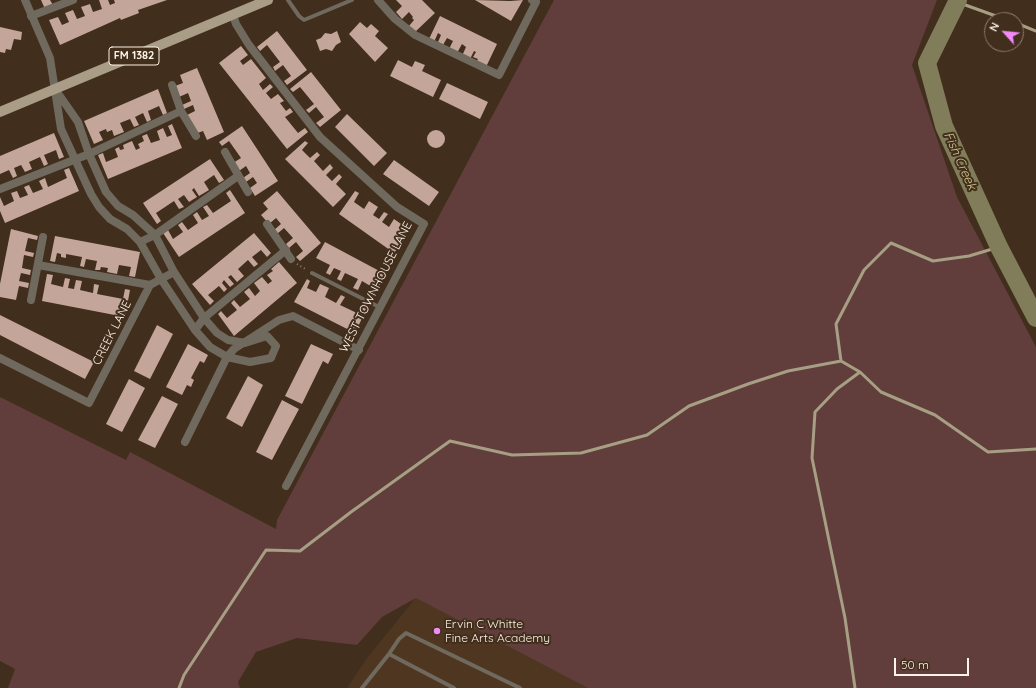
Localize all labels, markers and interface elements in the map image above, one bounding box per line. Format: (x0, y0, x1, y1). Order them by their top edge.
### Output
north arrow (984, 12, 1024, 52)
text: N (986, 20, 1002, 34)
road number: FM 1382 (109, 47, 159, 65)
water label: Fish Creek (940, 129, 980, 193)
street label: WEST TOWNHOUSE LANE (337, 219, 415, 355)
street label: CREEK LANE (90, 298, 134, 368)
place label: Ervin C Whitte Fine Arts Academy (445, 617, 550, 645)
marker: Ervin C Whitte Fine Arts Academy (432, 626, 442, 636)
scale bar (896, 650, 971, 676)
text: 50 m (901, 657, 929, 672)

